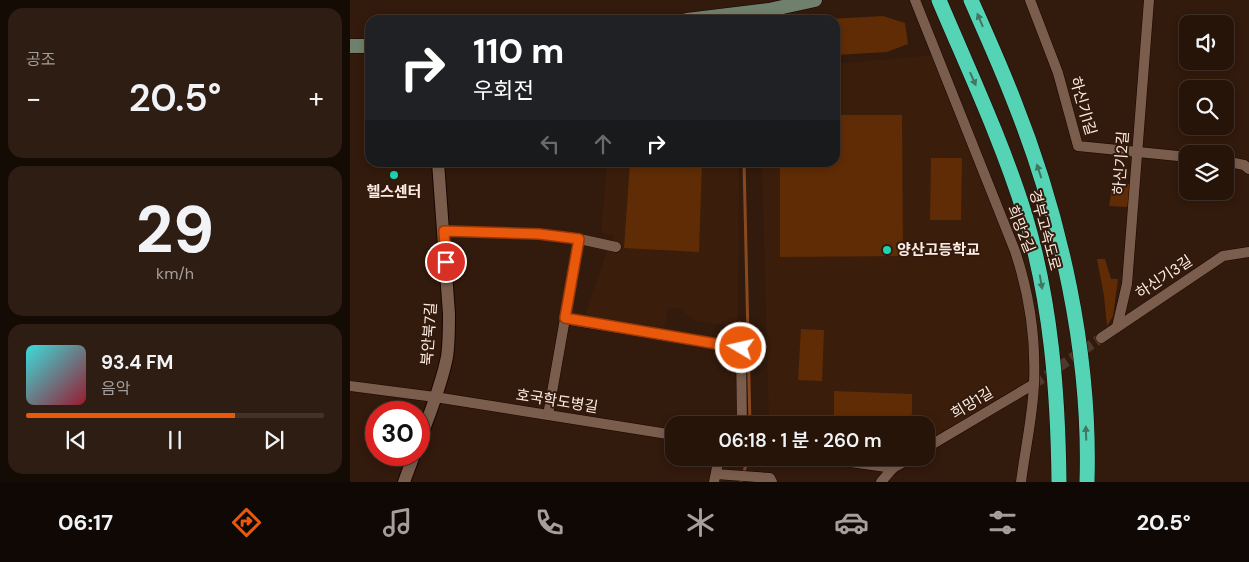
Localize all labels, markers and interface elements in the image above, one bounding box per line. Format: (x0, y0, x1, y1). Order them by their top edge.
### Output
one-way arrow (975, 13, 983, 27)
map controls (1179, 15, 1234, 200)
button: sound (1179, 15, 1234, 70)
text: 110 m (473, 28, 564, 74)
icon: right (390, 35, 455, 100)
text: 공조 (26, 49, 55, 70)
one-way arrow (969, 72, 977, 86)
text: 20.5° (129, 73, 221, 123)
street label: 하신기1길 (1065, 74, 1101, 138)
text: 우회전 (473, 76, 534, 105)
text: − (26, 80, 41, 117)
text: + (309, 80, 324, 117)
button: search (1179, 80, 1234, 135)
icon: left (536, 130, 564, 158)
icon: ahead (589, 130, 617, 158)
icon: right (642, 130, 670, 158)
street label: 하신기2길 (1109, 130, 1133, 196)
button: layers (1179, 145, 1234, 200)
one-way arrow (1035, 163, 1043, 178)
marker: 헬스센터 (388, 169, 400, 181)
place label: 헬스센터 (366, 182, 422, 202)
street label: 경부고속도로 (1025, 187, 1065, 273)
text: 29 (136, 188, 214, 272)
street label: 희망2길 (1002, 202, 1040, 256)
place label: 양산고등학교 (897, 240, 980, 260)
pin (425, 241, 467, 283)
marker: 양산고등학교 (881, 244, 893, 256)
icon: arrive (432, 248, 460, 276)
street label: 하신기3길 (1132, 251, 1196, 303)
text: km/h (156, 263, 194, 284)
one-way arrow (1037, 274, 1045, 290)
street label: 북안북7길 (417, 302, 441, 366)
position arrow (714, 321, 766, 373)
text: 93.4 FM (101, 350, 173, 375)
text: 음악 (101, 378, 130, 399)
street label: 희망1길 (947, 383, 997, 423)
street label: 호국학도병길 (515, 385, 599, 417)
speed limit sign: 30 (365, 401, 430, 466)
one-way arrow (1081, 425, 1089, 441)
icon: previous (62, 426, 90, 454)
icon: pause (161, 426, 189, 454)
icon: next (260, 426, 288, 454)
text: 06:18 · 1 분 · 260 m (718, 428, 882, 453)
icon: directions (229, 505, 264, 540)
icon: music (380, 505, 415, 540)
icon: phone (532, 505, 567, 540)
icon: climate (683, 505, 718, 540)
icon: car (834, 505, 869, 540)
icon: filters (985, 505, 1020, 540)
text: 06:17 (58, 508, 113, 537)
text: 20.5° (1136, 508, 1191, 537)

